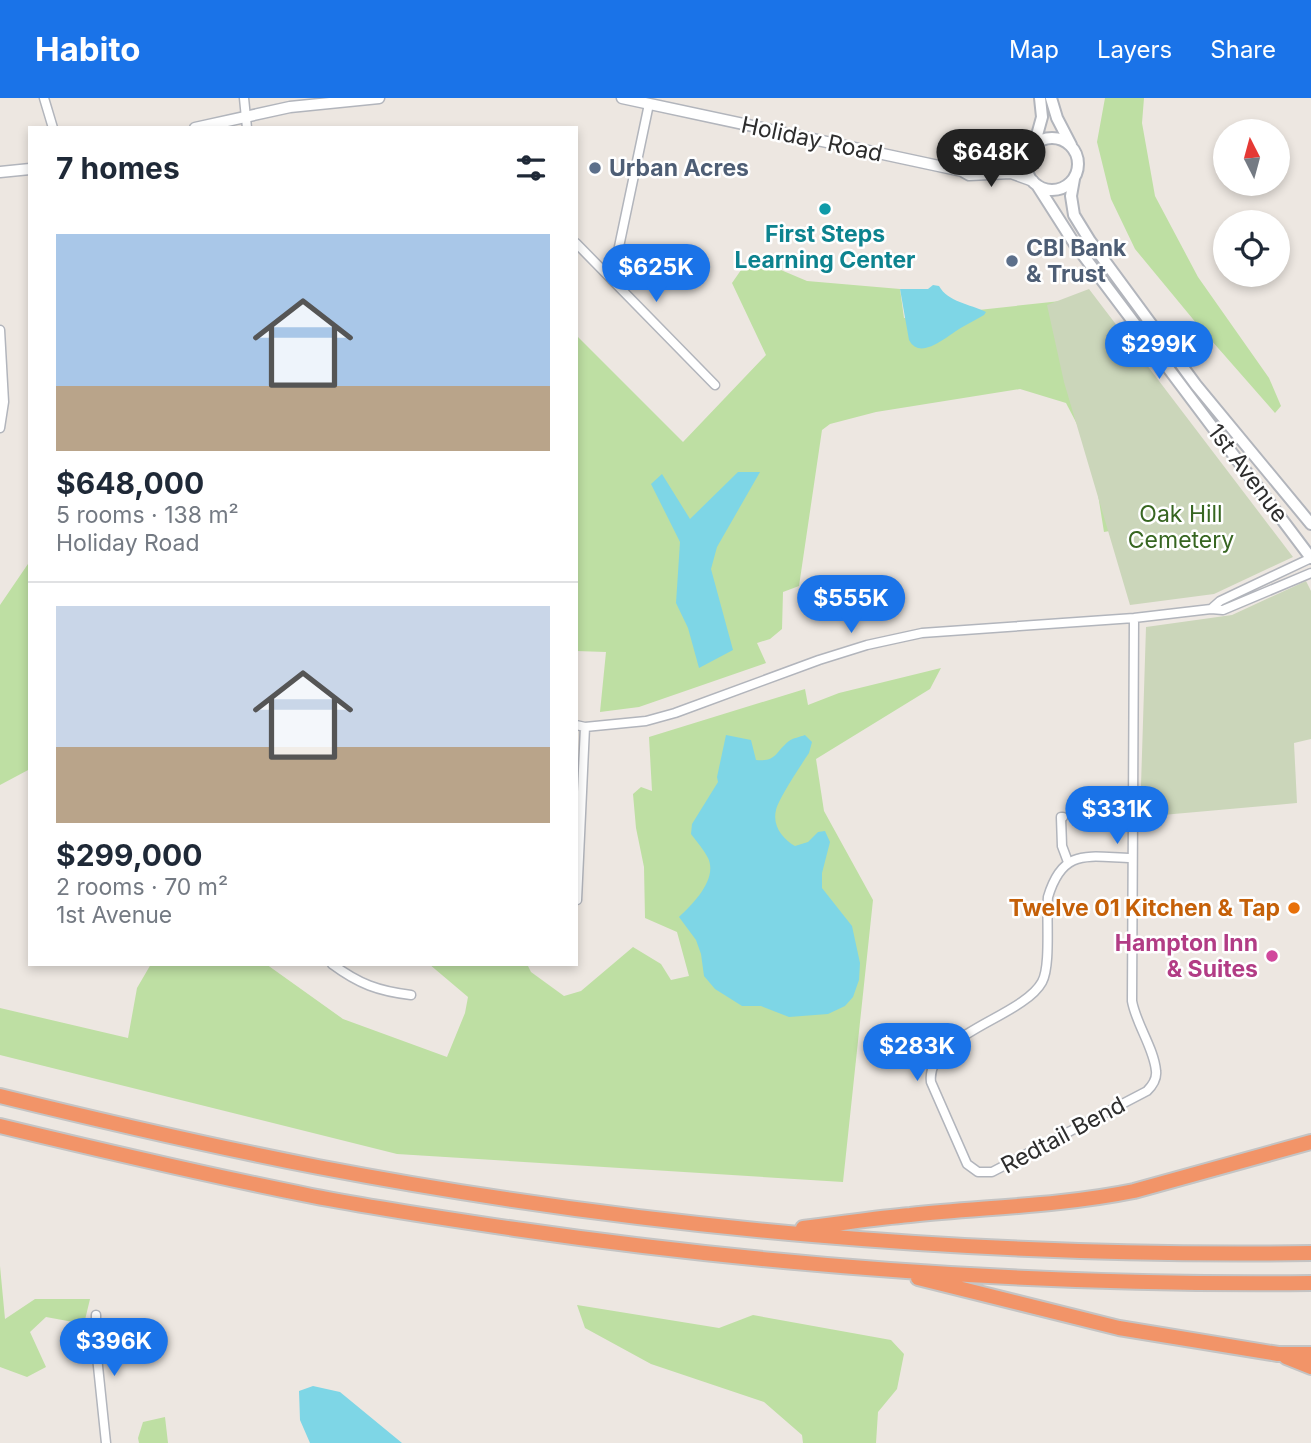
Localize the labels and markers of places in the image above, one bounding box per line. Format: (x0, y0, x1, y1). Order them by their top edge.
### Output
pin: $648K (942, 130, 1040, 189)
place label: Urban Acres (609, 154, 749, 182)
marker: Urban Acres (587, 160, 603, 176)
marker: First Steps Learning Center (817, 201, 833, 217)
place label: First Steps Learning Center (735, 220, 915, 274)
place label: CBI Bank & Trust (1026, 234, 1127, 288)
pin: $625K (607, 244, 705, 304)
marker: CBI Bank & Trust (1004, 253, 1020, 269)
pin: $299K (1110, 322, 1208, 381)
pin: $555K (802, 575, 900, 635)
pin: $331K (1068, 786, 1166, 846)
place label: Twelve 01 Kitchen & Tap (1008, 894, 1280, 922)
marker: Twelve 01 Kitchen & Tap (1286, 900, 1302, 916)
place label: Hampton Inn & Suites (1115, 929, 1258, 983)
marker: Hampton Inn & Suites (1264, 948, 1280, 964)
pin: $283K (868, 1024, 966, 1083)
pin: $396K (65, 1318, 163, 1378)

